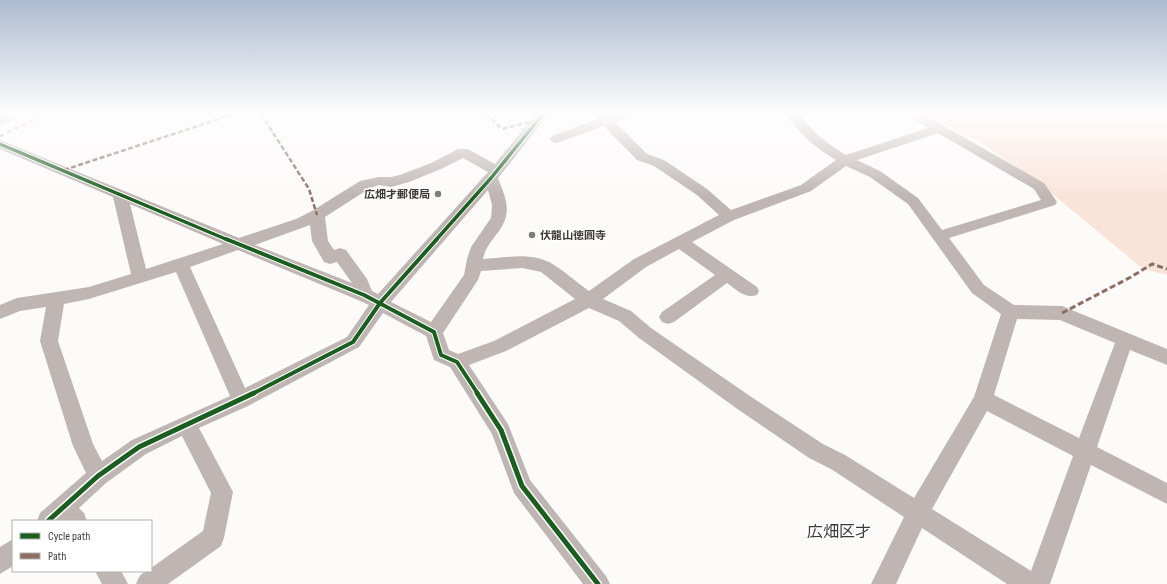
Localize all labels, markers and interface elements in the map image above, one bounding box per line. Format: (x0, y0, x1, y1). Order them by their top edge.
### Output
place label: 広畑才郵便局 (364, 188, 430, 201)
marker: 広畑才郵便局 (433, 189, 443, 199)
place label: 伏龍山徳圓寺 (540, 229, 606, 242)
marker: 伏龍山徳圓寺 (527, 230, 537, 240)
legend (12, 520, 152, 572)
district label: 広畑区才 (807, 523, 871, 542)
text: Cycle path (48, 529, 90, 544)
text: Path (48, 549, 66, 564)

